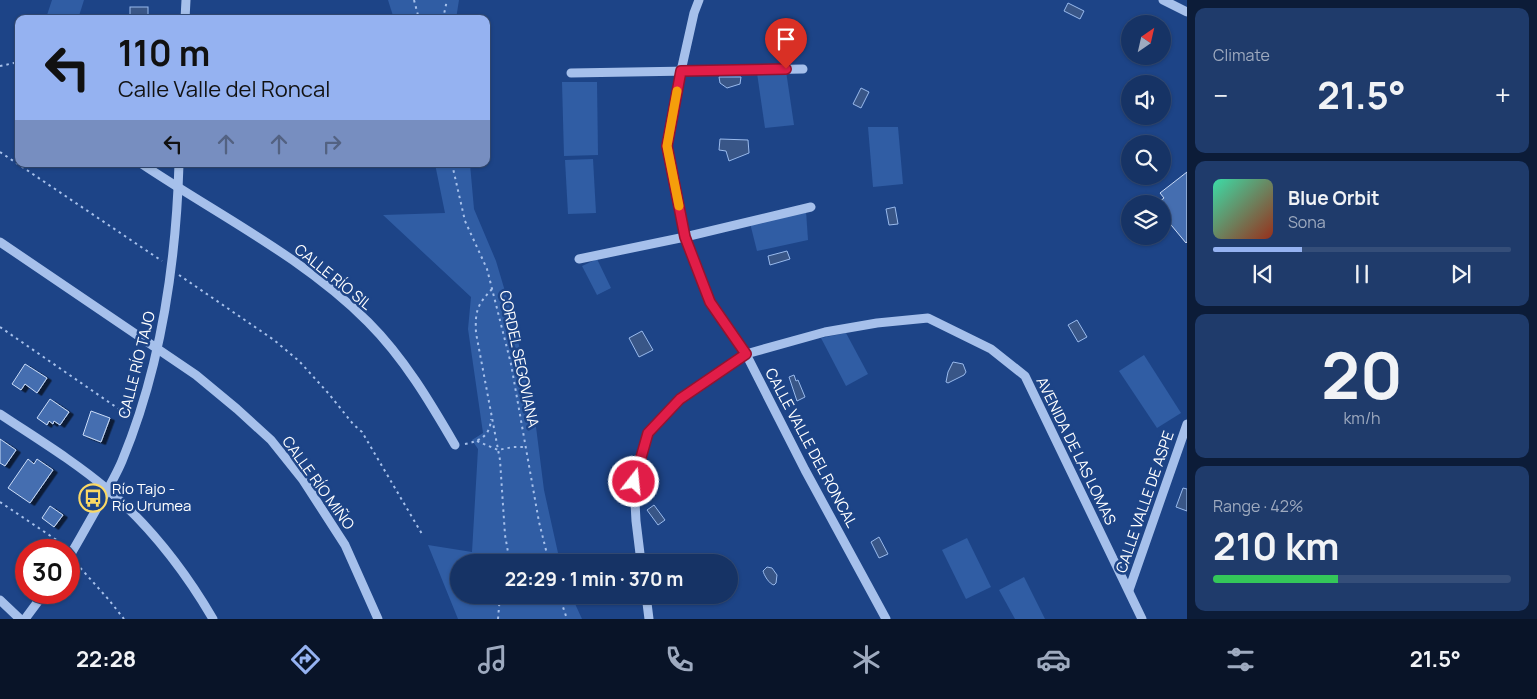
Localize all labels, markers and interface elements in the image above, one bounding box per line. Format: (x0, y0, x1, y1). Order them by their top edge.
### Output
north arrow (1121, 15, 1171, 65)
map controls (1121, 15, 1171, 245)
pin (765, 18, 807, 69)
icon: arrive (772, 25, 800, 53)
text: 110 m (118, 29, 210, 77)
icon: left (35, 35, 100, 100)
text: Climate (1213, 44, 1270, 66)
text: 21.5° (1317, 68, 1406, 120)
text: Calle Valle del Roncal (118, 74, 330, 104)
button: sound (1121, 75, 1171, 125)
text: − (1213, 76, 1228, 114)
text: + (1495, 76, 1511, 114)
icon: left (159, 130, 187, 158)
icon: ahead (212, 130, 240, 158)
icon: ahead (265, 130, 293, 158)
icon: right (318, 130, 346, 158)
button: search (1121, 135, 1171, 185)
text: Blue Orbit (1288, 185, 1380, 211)
button: layers (1121, 195, 1171, 245)
text: Sona (1288, 211, 1326, 233)
street label: CALLE RÍO SIL (290, 239, 377, 315)
icon: previous (1249, 260, 1277, 288)
icon: pause (1348, 260, 1376, 288)
icon: next (1447, 260, 1475, 288)
street label: CORDEL SEGOVIANA (495, 288, 544, 430)
street label: CALLE RÍO TAJO (113, 309, 160, 421)
text: 20 (1321, 330, 1403, 419)
street label: CALLE VALLE DEL RONCAL (760, 364, 863, 532)
street label: AVENIDA DE LAS LOMAS (1031, 373, 1121, 528)
text: km/h (1343, 407, 1381, 429)
street label: CALLE VALLE DE ASPE (1110, 428, 1179, 576)
street label: CALLE RÍO MIÑO (277, 432, 360, 534)
position arrow (607, 455, 659, 507)
place label: Río Tajo - Río Urumea (112, 478, 191, 516)
bus stop icon: Río Tajo - Río Urumea (78, 483, 108, 513)
text: Range · 42% (1213, 495, 1303, 517)
text: 210 km (1213, 519, 1339, 571)
speed limit sign: 30 (15, 539, 80, 604)
text: 22:29 · 1 min · 370 m (505, 566, 683, 592)
icon: directions (288, 642, 323, 677)
icon: music (475, 642, 510, 677)
icon: phone (662, 642, 697, 677)
icon: climate (849, 642, 884, 677)
icon: car (1036, 642, 1071, 677)
icon: filters (1223, 642, 1258, 677)
text: 22:28 (76, 644, 136, 674)
text: 21.5° (1410, 644, 1461, 674)

